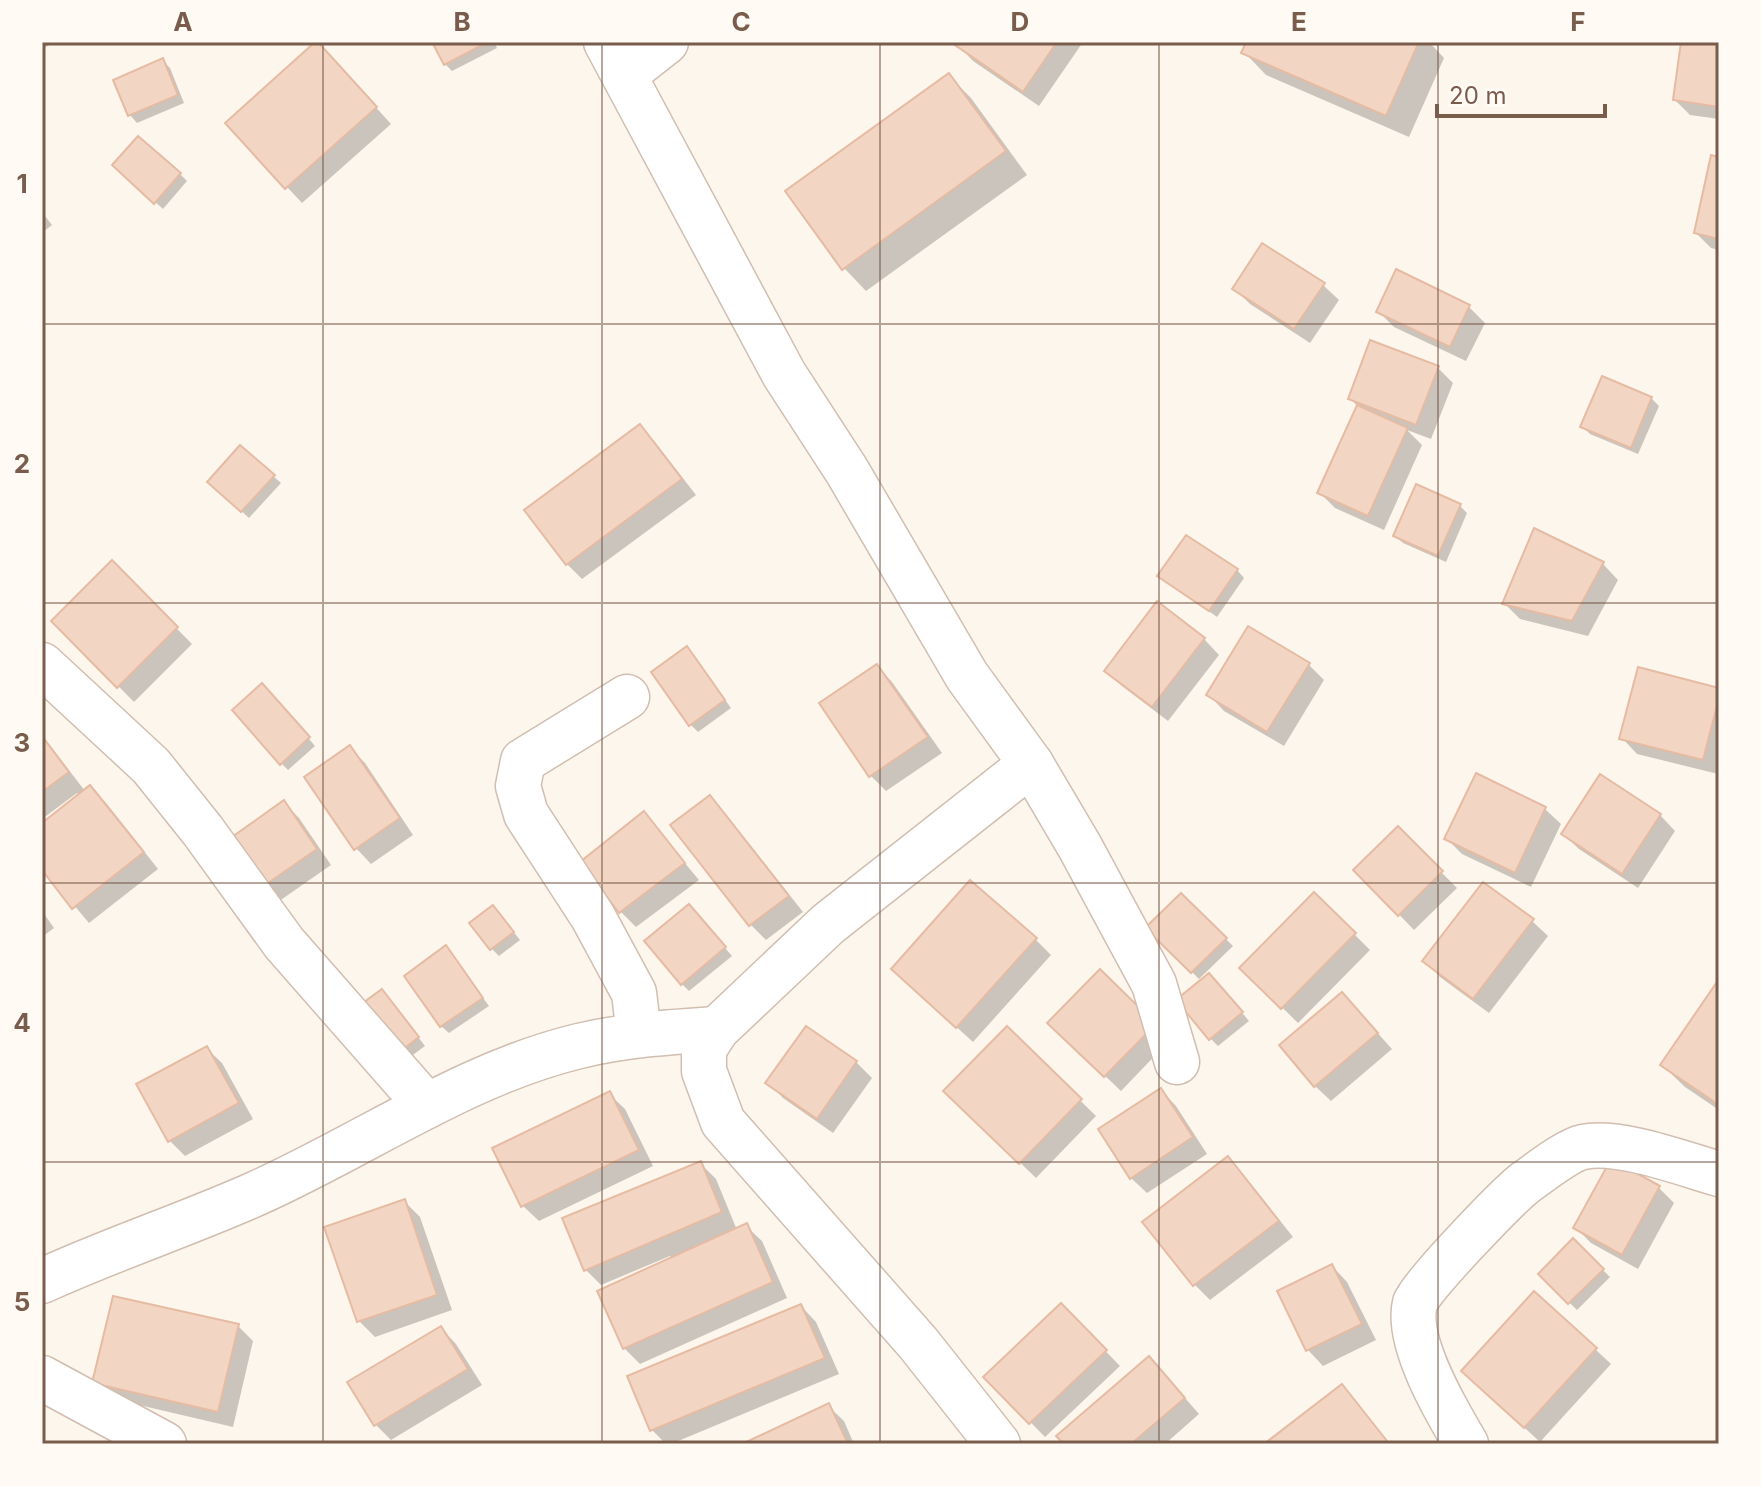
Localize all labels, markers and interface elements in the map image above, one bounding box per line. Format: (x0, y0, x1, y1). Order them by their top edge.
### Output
text: A (173, 6, 193, 37)
text: B (453, 6, 471, 37)
text: C (731, 6, 751, 37)
text: D (1011, 6, 1029, 37)
text: E (1291, 6, 1307, 37)
text: F (1570, 6, 1586, 37)
scale bar (1437, 68, 1605, 118)
text: 20 m (1449, 81, 1507, 110)
text: 1 (16, 168, 28, 199)
text: 2 (14, 448, 30, 479)
text: 3 (14, 727, 30, 758)
text: 4 (13, 1007, 31, 1038)
text: 5 (14, 1286, 30, 1317)

